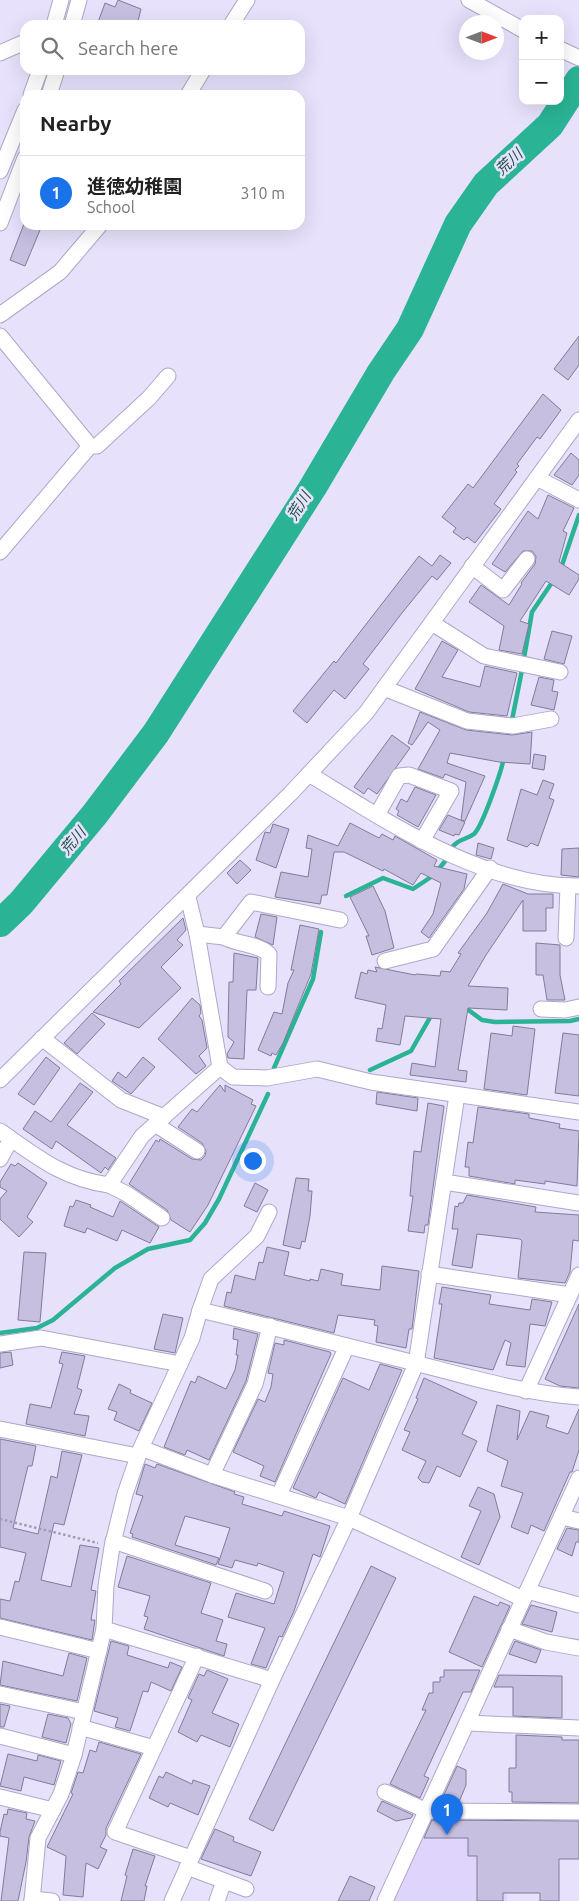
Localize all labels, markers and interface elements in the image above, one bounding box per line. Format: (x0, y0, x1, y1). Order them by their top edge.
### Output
north arrow (459, 15, 504, 60)
map controls (519, 15, 564, 105)
button: + (519, 15, 564, 60)
search box (20, 20, 305, 75)
icon: search (38, 34, 66, 62)
text: Search here (78, 37, 178, 59)
button: − (519, 60, 564, 105)
text: Nearby (40, 111, 111, 135)
water label: 荒川 (492, 144, 527, 178)
text: 進徳幼稚園 (87, 175, 182, 197)
text: 1 (51, 184, 61, 202)
text: 310 m (240, 184, 285, 202)
text: School (87, 198, 135, 216)
water label: 荒川 (283, 487, 315, 523)
water label: 荒川 (56, 822, 90, 858)
your location (240, 1148, 266, 1174)
pin: 1 (431, 1794, 463, 1835)

